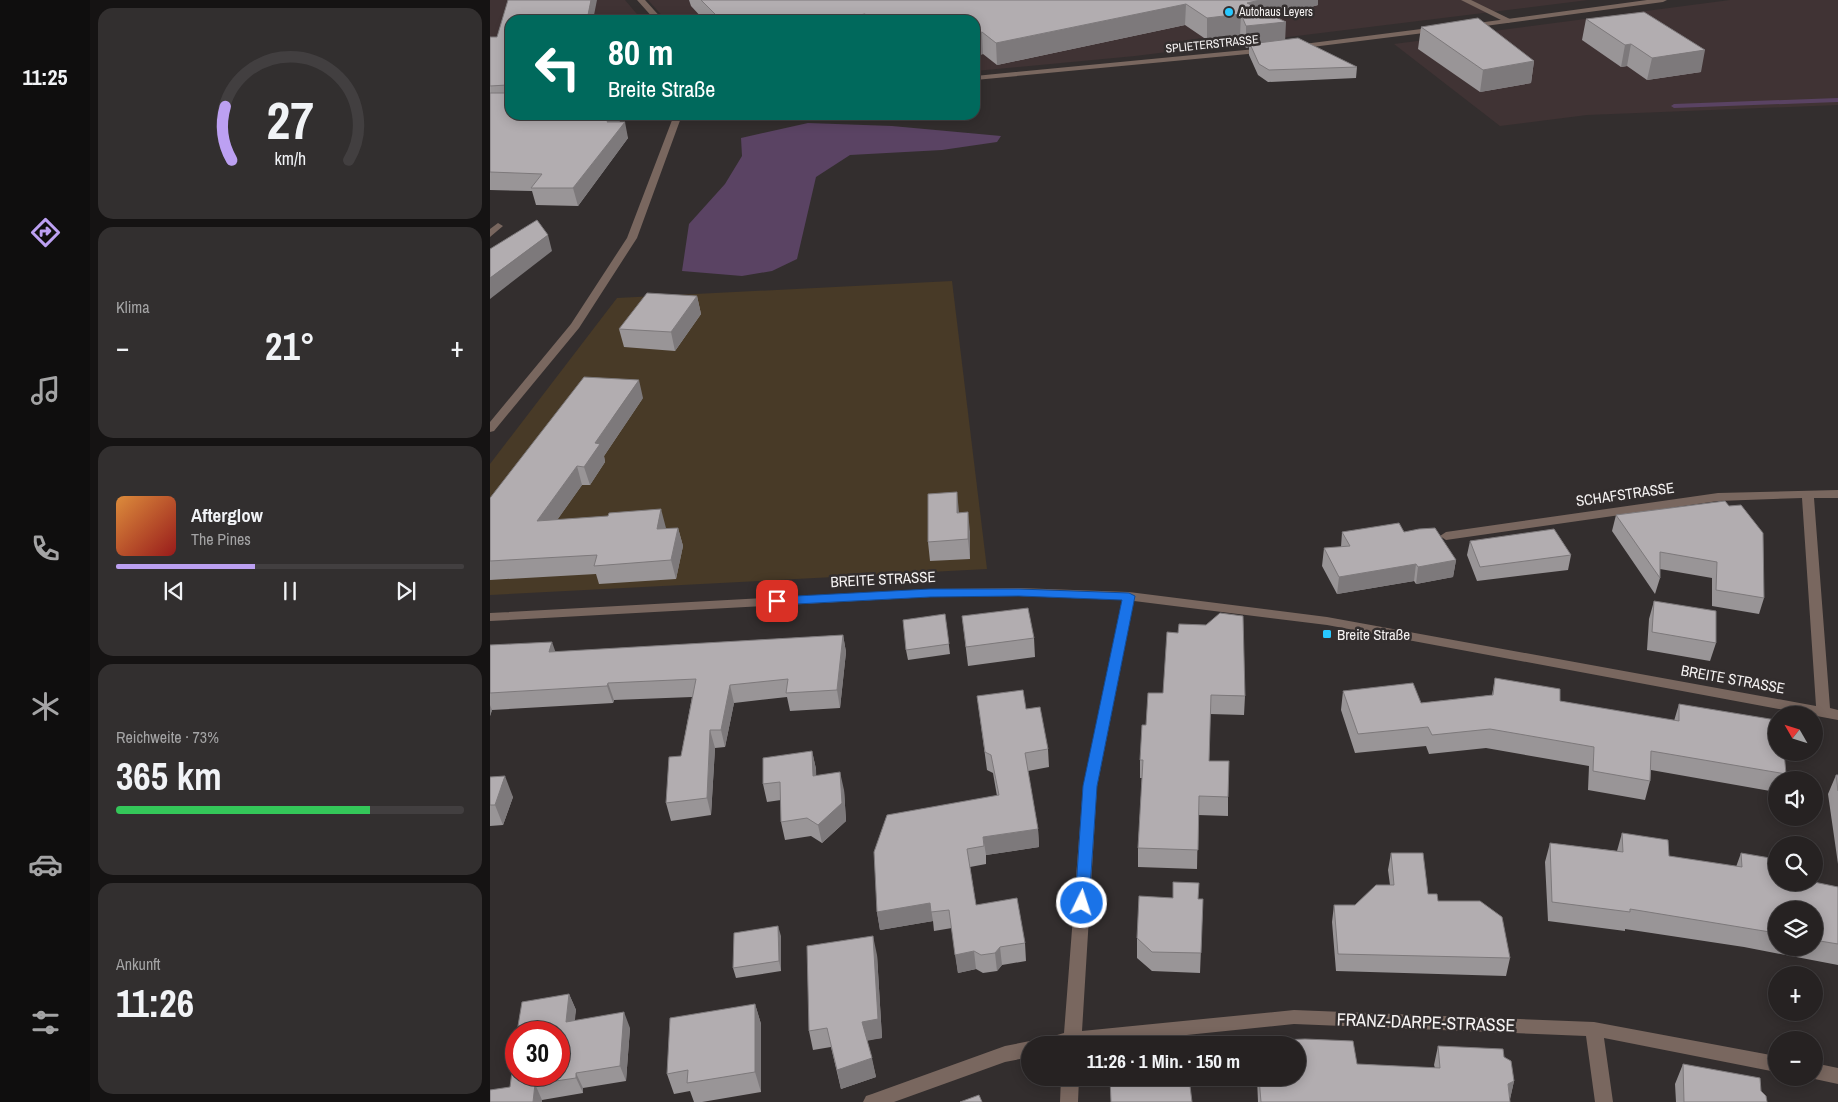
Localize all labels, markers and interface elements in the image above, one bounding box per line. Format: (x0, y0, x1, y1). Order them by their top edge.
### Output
place label: Autohaus Leyers (1238, 4, 1313, 20)
marker: Autohaus Leyers (1223, 6, 1235, 18)
text: 80 m (608, 29, 673, 76)
street label: SPLIETERSTRASSE (1165, 31, 1259, 57)
icon: left (525, 35, 590, 100)
text: 11:25 (22, 62, 68, 92)
text: Breite Straße (608, 74, 715, 104)
text: 27 (266, 85, 314, 155)
text: km/h (274, 147, 306, 171)
icon: directions (28, 215, 63, 250)
text: Klima (116, 296, 150, 318)
text: 21° (265, 321, 315, 372)
text: − (116, 328, 129, 366)
text: + (451, 328, 464, 366)
icon: music (28, 373, 63, 408)
street label: SCHAFSTRASSE (1574, 477, 1676, 511)
text: Afterglow (191, 502, 263, 528)
text: The Pines (191, 528, 251, 550)
icon: phone (28, 531, 63, 566)
street label: BREITE STRASSE (830, 566, 936, 592)
icon: previous (160, 577, 188, 605)
icon: pause (276, 577, 304, 605)
icon: next (392, 577, 420, 605)
pin (756, 580, 798, 622)
icon: arrive (763, 587, 791, 615)
place label: Breite Straße (1337, 624, 1410, 645)
marker: Breite Straße (1321, 628, 1333, 640)
street label: BREITE STRASSE (1679, 660, 1787, 698)
icon: climate (28, 689, 63, 724)
north arrow (1768, 706, 1822, 761)
map controls (1768, 706, 1823, 1086)
text: Reichweite · 73% (116, 726, 219, 748)
text: 365 km (116, 751, 222, 802)
button: sound (1768, 771, 1823, 826)
button: search (1768, 836, 1823, 891)
icon: car (28, 847, 63, 882)
position arrow (1055, 876, 1107, 928)
button: layers (1768, 901, 1823, 956)
text: Ankunft (116, 953, 161, 975)
button: + (1768, 966, 1823, 1021)
text: 11:26 (116, 978, 194, 1029)
icon: filters (28, 1005, 63, 1040)
street label: FRANZ-DARPE-STRASSE (1336, 1006, 1516, 1038)
speed limit sign: 30 (505, 1021, 570, 1086)
button: − (1768, 1031, 1823, 1086)
text: 11:26 · 1 Min. · 150 m (1087, 1048, 1240, 1074)

